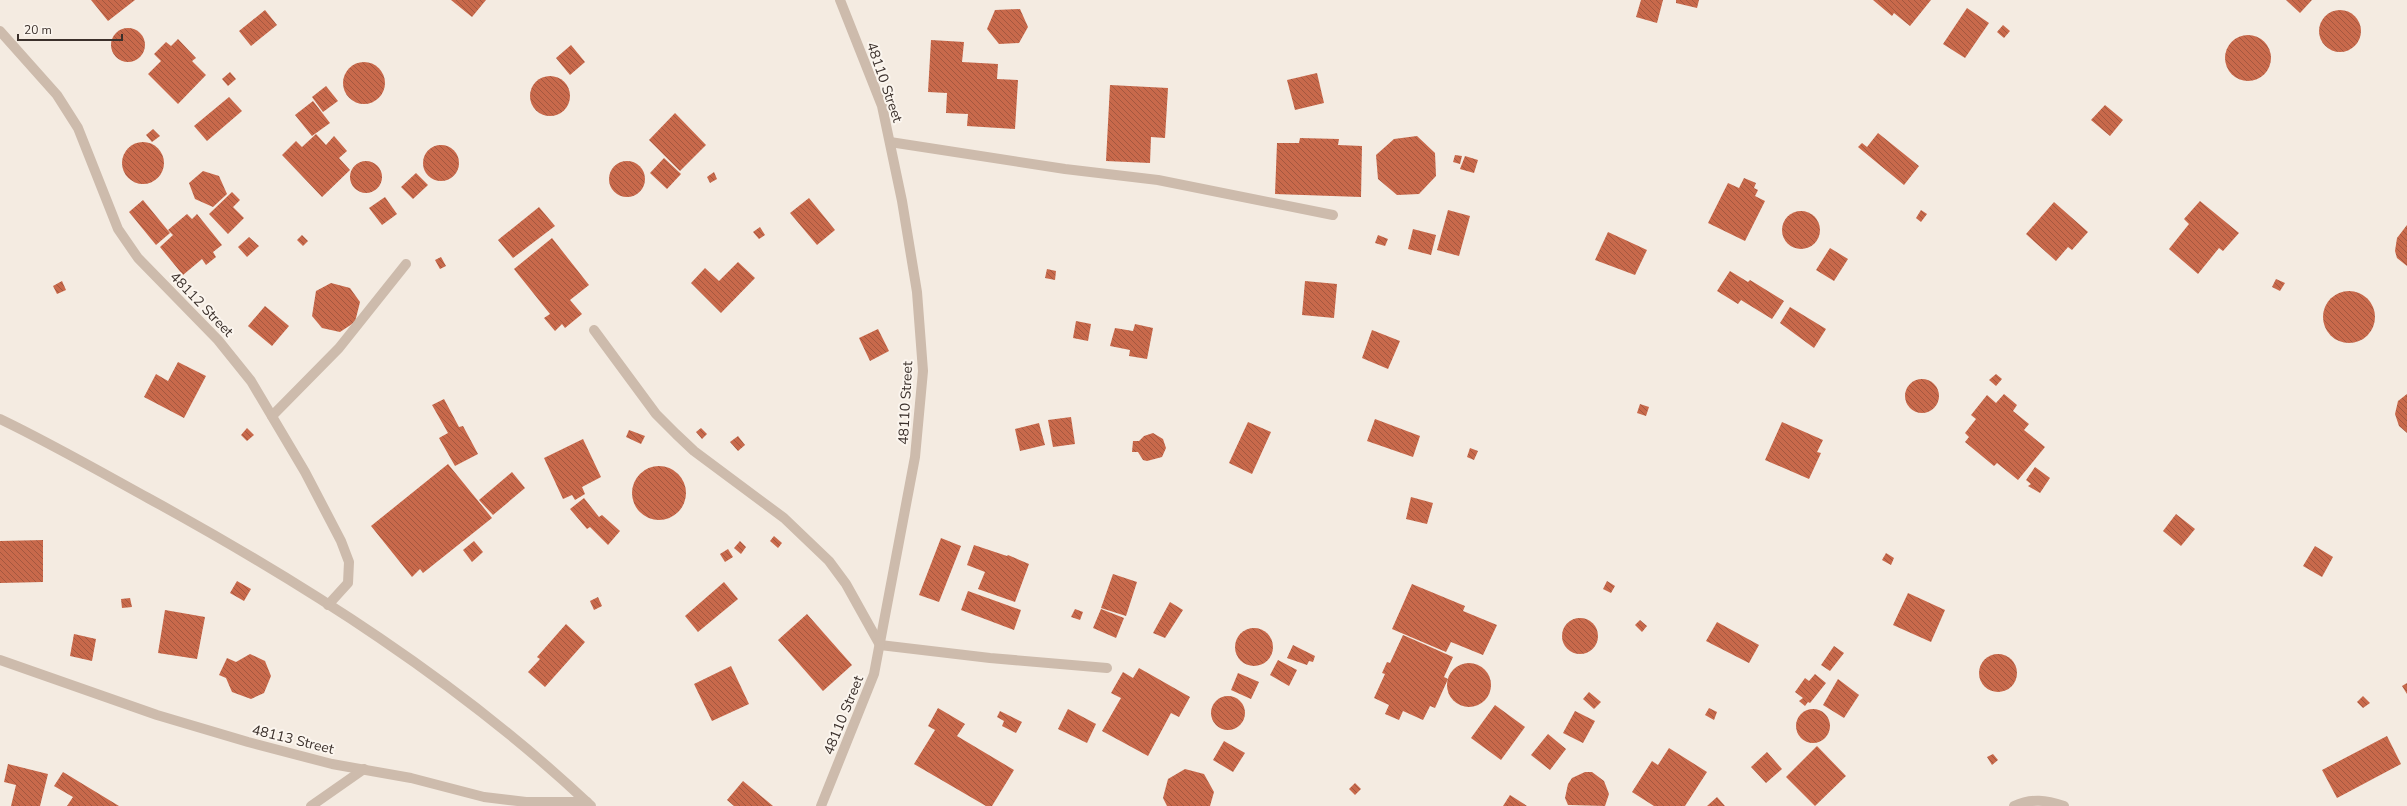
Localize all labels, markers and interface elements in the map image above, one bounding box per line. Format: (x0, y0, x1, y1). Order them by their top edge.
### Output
scale bar (18, 16, 122, 42)
text: 20 m (24, 22, 52, 38)
street label: 48110 Street (862, 39, 907, 125)
street label: 48112 Street (166, 268, 238, 341)
street label: 48110 Street (894, 361, 917, 445)
street label: 48110 Street (819, 673, 868, 758)
street label: 48113 Street (250, 720, 336, 759)

